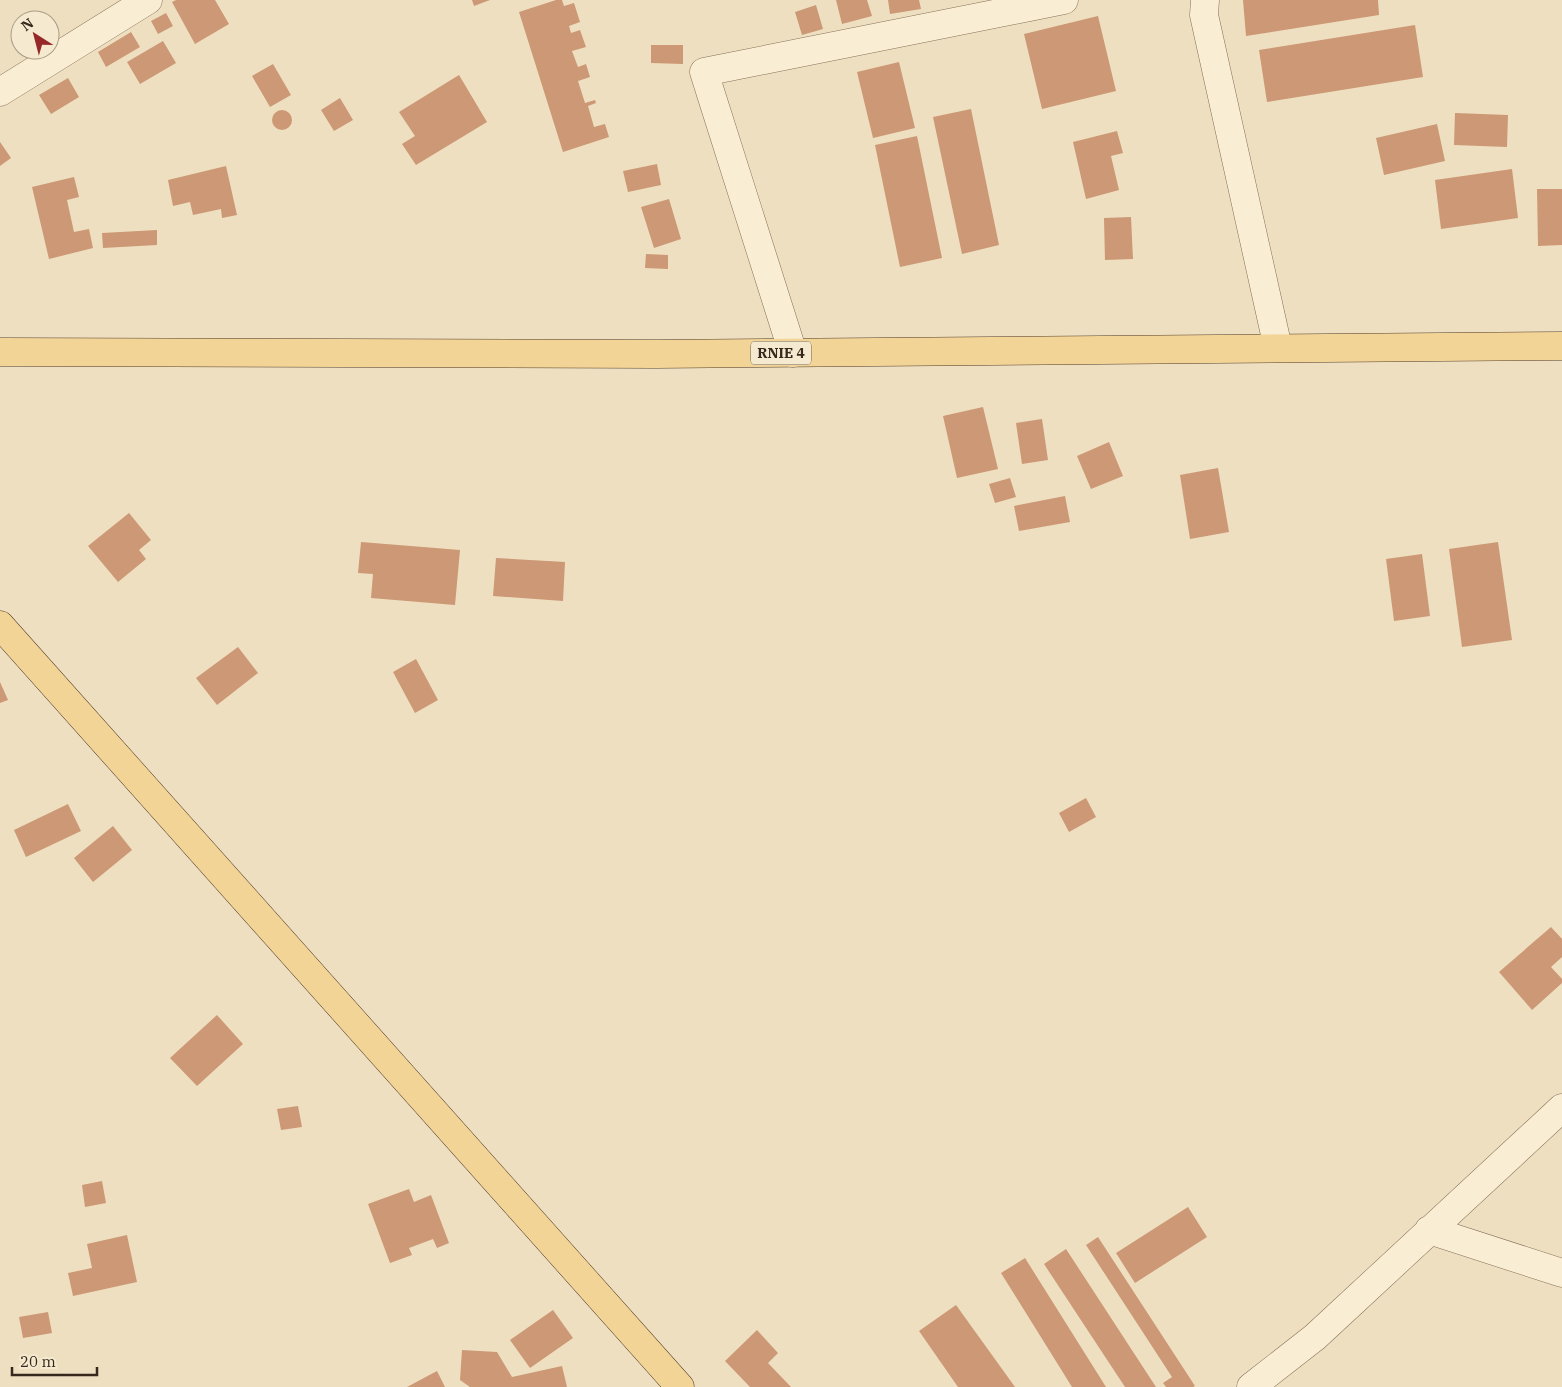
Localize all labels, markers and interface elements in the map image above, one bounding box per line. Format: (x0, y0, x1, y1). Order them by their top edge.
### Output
north arrow (10, 10, 60, 60)
text: N (18, 14, 37, 35)
road number: RNIE 4 (751, 342, 811, 364)
scale bar (12, 1344, 98, 1376)
text: 20 m (20, 1352, 56, 1371)

